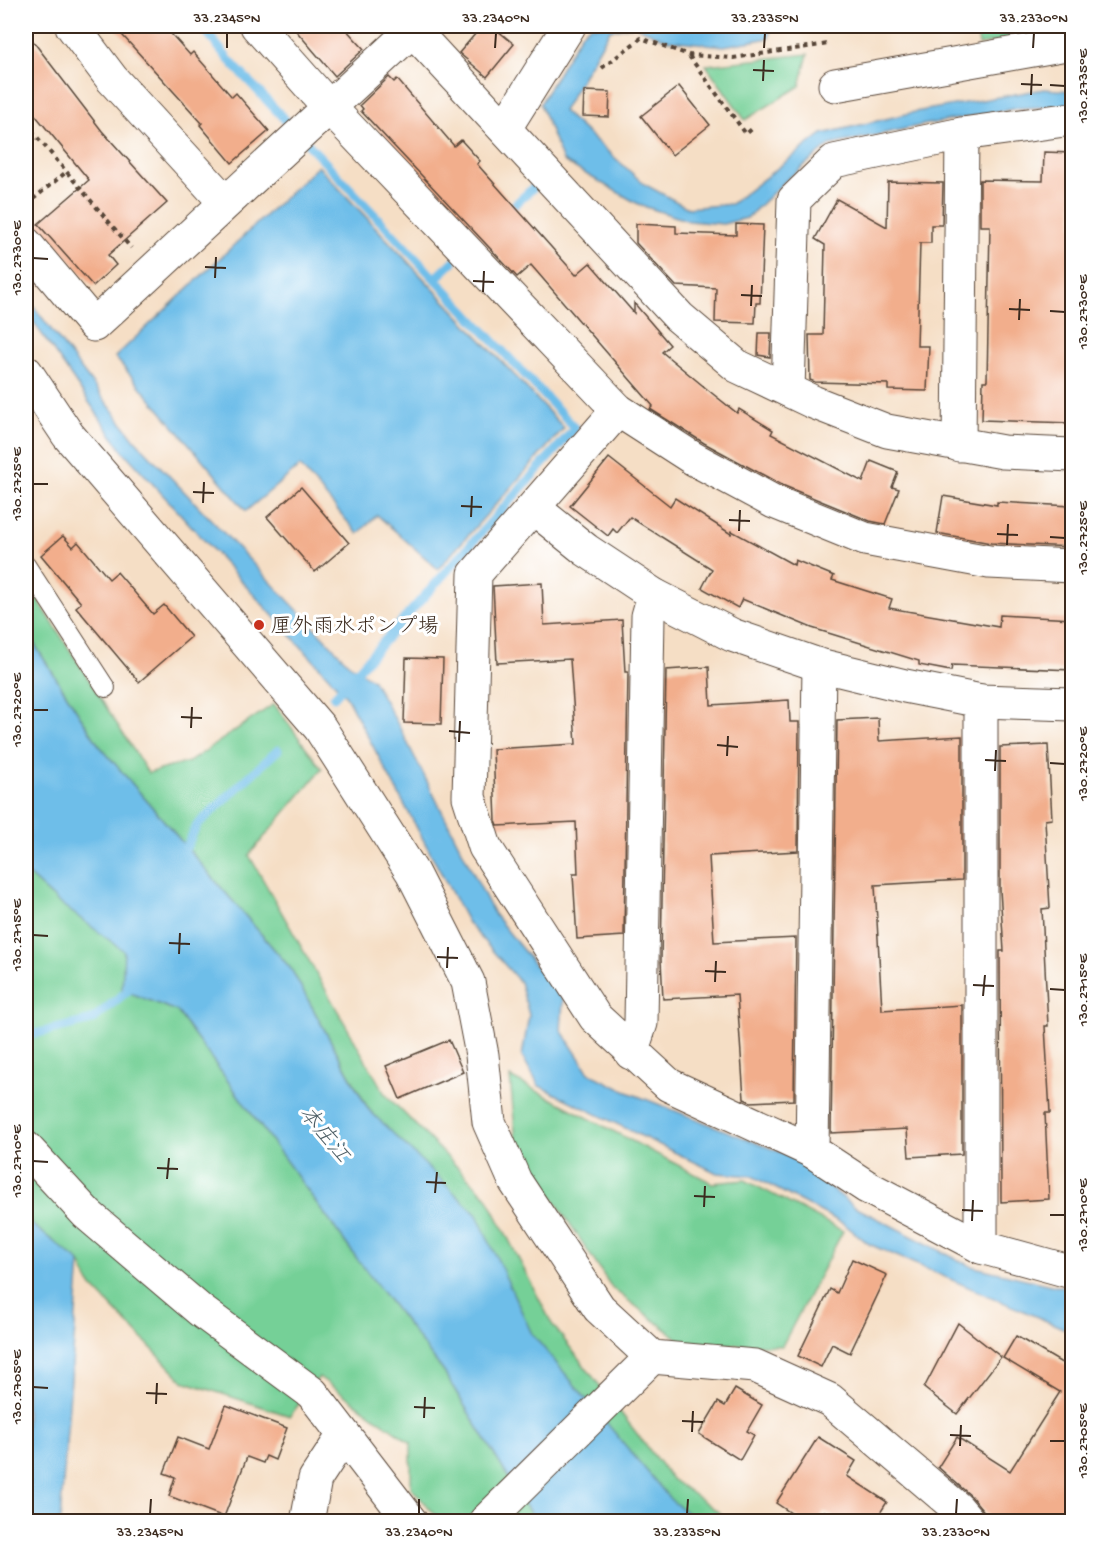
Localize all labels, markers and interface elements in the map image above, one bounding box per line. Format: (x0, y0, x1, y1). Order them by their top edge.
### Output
text: 33.2345°N (193, 10, 261, 28)
text: 33.2340°N (461, 10, 530, 28)
text: 33.2335°N (730, 10, 799, 28)
text: 33.2330°N (999, 10, 1068, 28)
text: 130.2735°E (1075, 48, 1093, 124)
text: 130.2730°E (9, 220, 27, 296)
text: 130.2730°E (1075, 274, 1093, 350)
text: 130.2725°E (9, 447, 27, 522)
text: 130.2725°E (1075, 501, 1093, 576)
place label: 厘外雨水ポンプ場 (271, 614, 439, 641)
marker: 厘外雨水ポンプ場 (252, 618, 266, 632)
text: 130.2720°E (9, 672, 27, 748)
text: 130.2720°E (1075, 726, 1093, 802)
text: 130.2715°E (9, 898, 27, 972)
text: 130.2715°E (1075, 953, 1093, 1027)
water label: 本庄江 (292, 1101, 355, 1170)
text: 130.2710°E (9, 1124, 27, 1198)
text: 130.2710°E (1075, 1178, 1093, 1252)
text: 130.2705°E (9, 1349, 27, 1425)
text: 130.2705°E (1075, 1403, 1093, 1479)
text: 33.2345°N (116, 1524, 184, 1542)
text: 33.2340°N (384, 1524, 453, 1542)
text: 33.2335°N (652, 1524, 721, 1542)
text: 33.2330°N (921, 1524, 990, 1542)

